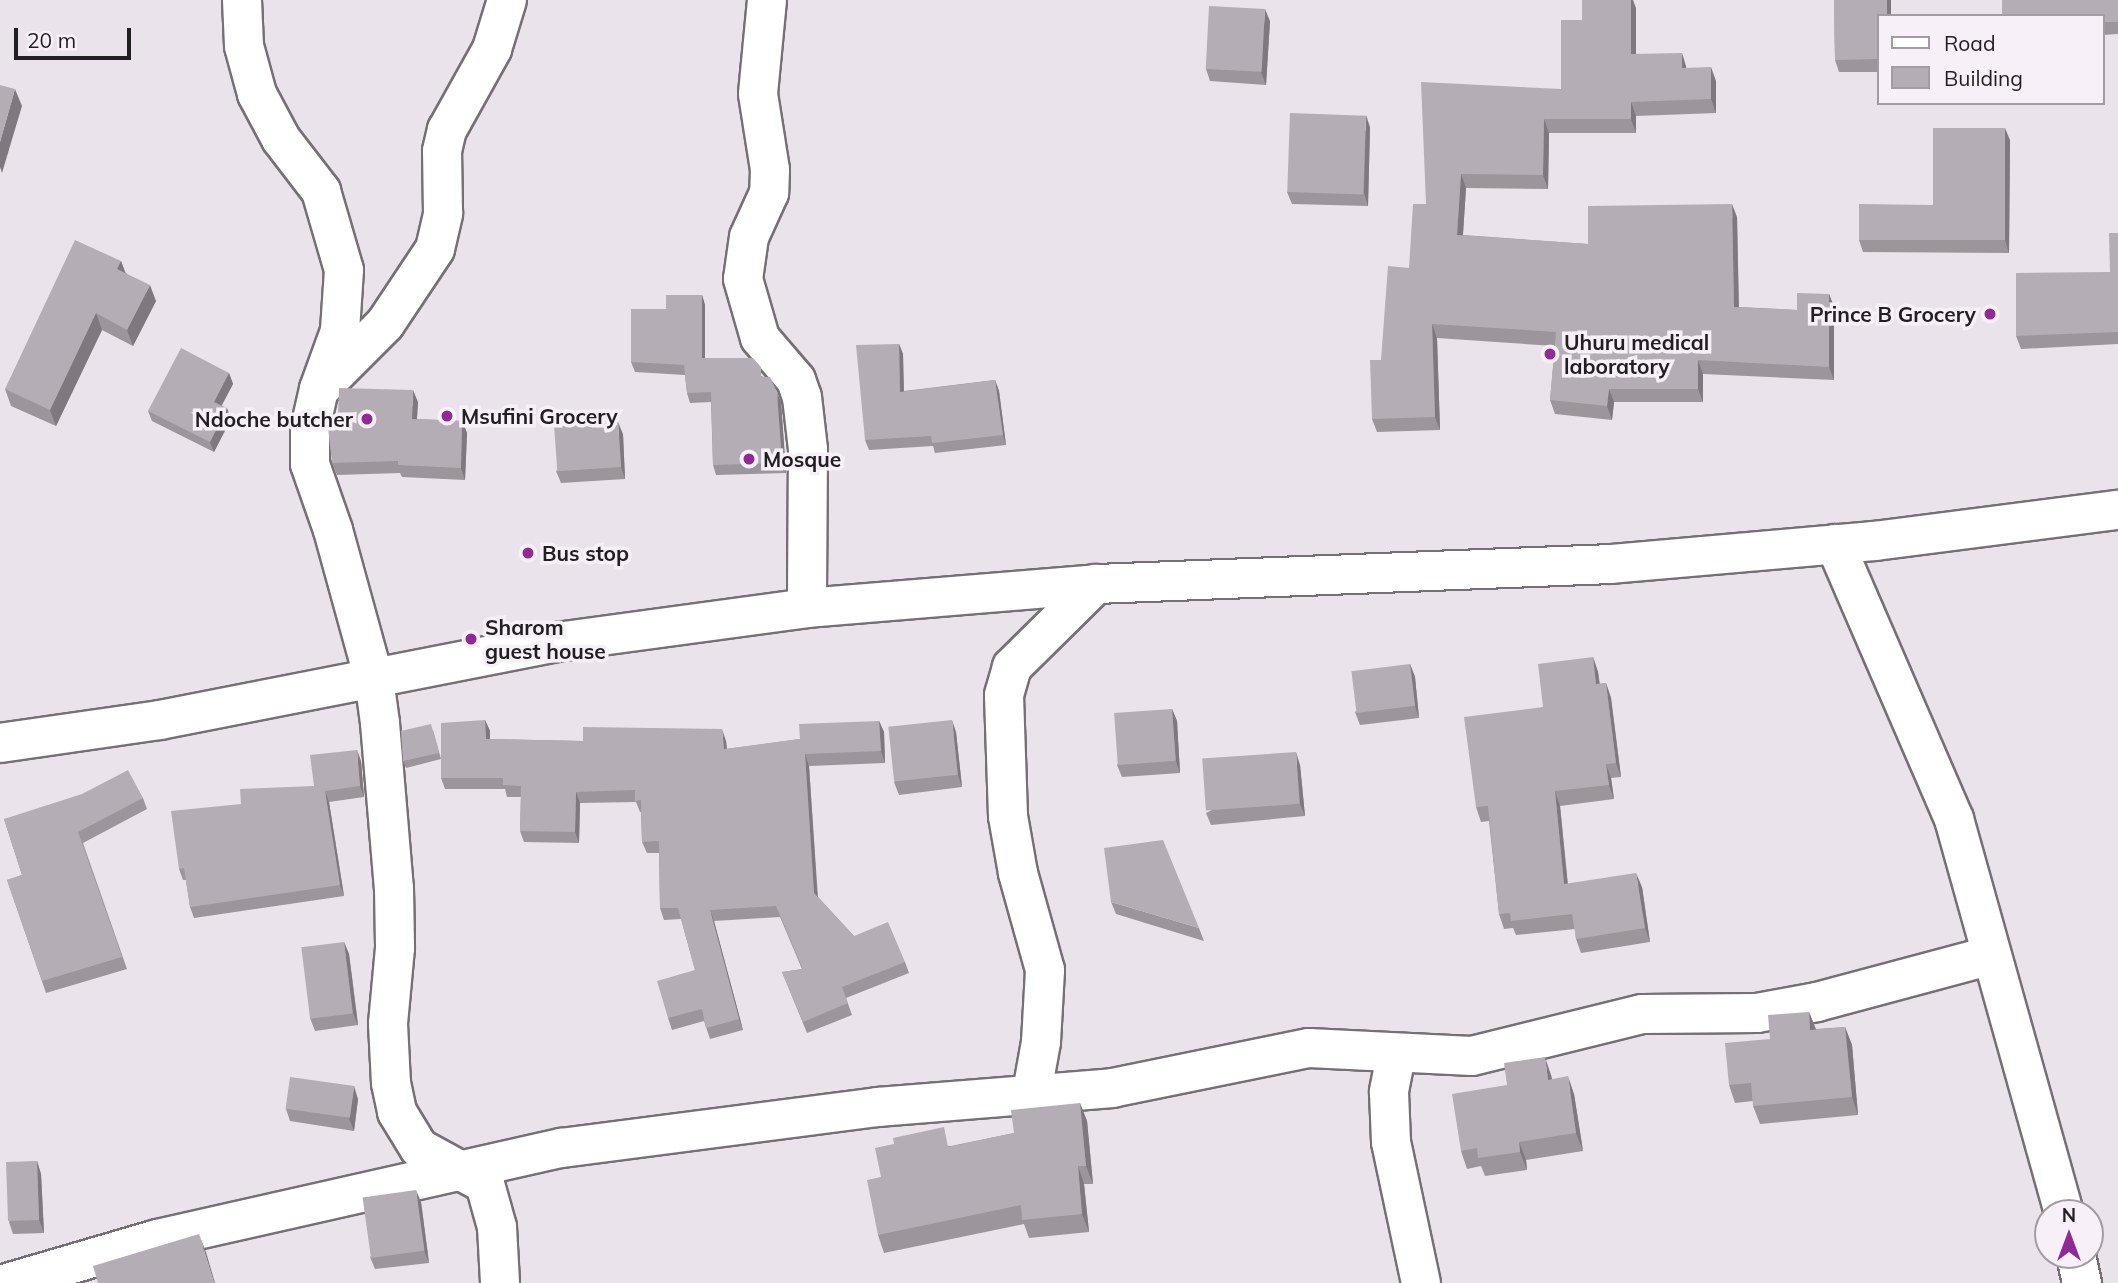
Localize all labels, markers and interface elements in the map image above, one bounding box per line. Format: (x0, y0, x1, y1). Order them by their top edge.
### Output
scale bar (18, 14, 135, 58)
legend (1876, 14, 2104, 105)
text: 20 m (27, 27, 76, 53)
text: Road (1944, 30, 1995, 56)
text: Building (1944, 65, 2023, 91)
place label: Prince B Grocery (1810, 301, 1976, 327)
marker: Prince B Grocery (1982, 306, 1998, 322)
place label: Uhuru medical laboratory (1564, 329, 1709, 379)
marker: Uhuru medical laboratory (1542, 346, 1558, 362)
place label: Msufini Grocery (461, 403, 618, 429)
place label: Ndoche butcher (195, 406, 353, 432)
marker: Msufini Grocery (439, 408, 455, 424)
marker: Ndoche butcher (359, 411, 375, 427)
place label: Mosque (763, 446, 841, 472)
marker: Mosque (741, 451, 757, 467)
place label: Bus stop (542, 540, 629, 566)
marker: Bus stop (520, 545, 536, 561)
place label: Sharom guest house (485, 614, 606, 664)
marker: Sharom guest house (463, 631, 479, 647)
north arrow (2034, 1199, 2104, 1269)
text: N (2062, 1203, 2076, 1227)

